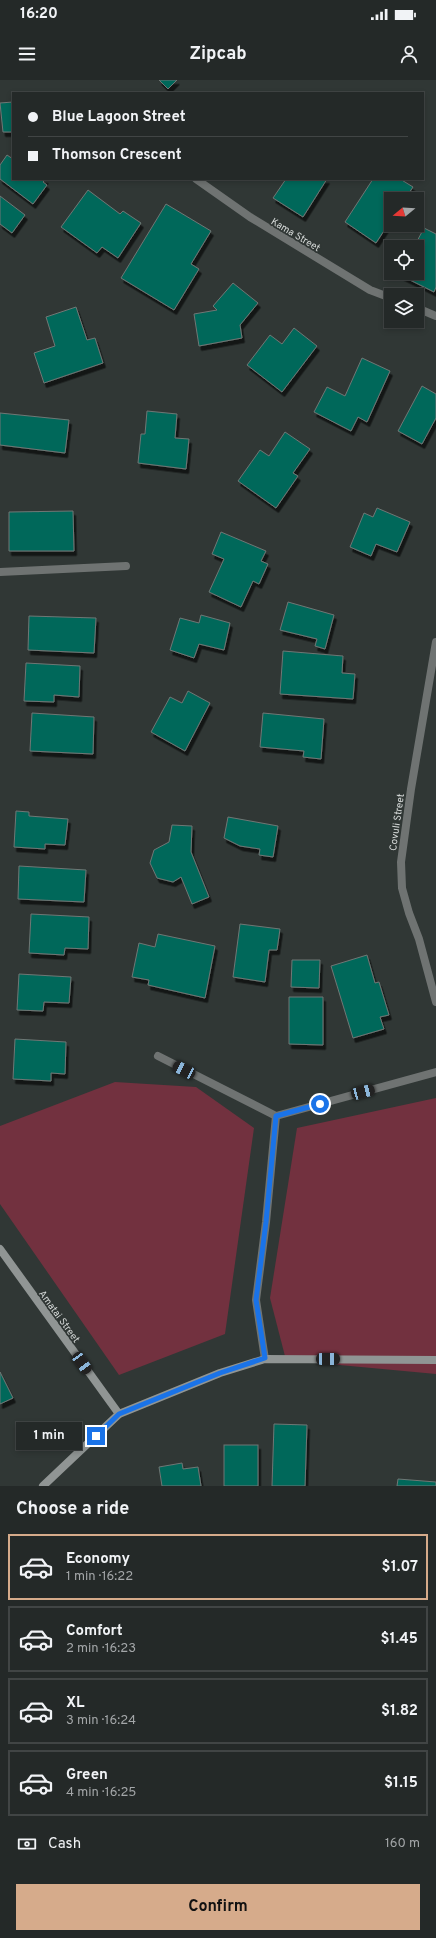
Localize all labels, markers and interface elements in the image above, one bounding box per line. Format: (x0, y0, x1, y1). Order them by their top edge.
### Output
text: 16:20 (20, 5, 58, 24)
icon: menu (16, 43, 38, 65)
text: Zipcab (189, 43, 247, 66)
icon: person (398, 43, 420, 65)
text: Blue Lagoon Street (52, 108, 186, 127)
text: Thomson Crescent (52, 146, 182, 165)
north arrow (384, 192, 424, 232)
map controls (384, 192, 424, 328)
street label: Kama Street (268, 215, 323, 255)
button: locate (384, 240, 424, 280)
button: layers (384, 288, 424, 328)
street label: Covuli Street (387, 792, 408, 852)
car (171, 1059, 197, 1081)
car (350, 1083, 376, 1101)
route start (311, 1095, 329, 1113)
street label: Amatai Street (35, 1288, 82, 1346)
car (70, 1350, 94, 1376)
car (316, 1353, 340, 1365)
callout: 1 min (16, 1422, 82, 1450)
route end (87, 1427, 105, 1445)
text: 1 min (33, 1428, 65, 1444)
text: Choose a ride (16, 1498, 129, 1521)
icon: car (18, 1549, 54, 1585)
text: Economy (66, 1550, 130, 1569)
text: $1.07 (382, 1558, 418, 1577)
text: 1 min · 16:22 (66, 1569, 133, 1585)
icon: car (18, 1621, 54, 1657)
text: Comfort (66, 1622, 123, 1641)
text: $1.45 (380, 1630, 418, 1649)
text: 2 min · 16:23 (66, 1641, 136, 1657)
icon: car (18, 1693, 54, 1729)
text: XL (66, 1694, 84, 1713)
text: $1.82 (381, 1702, 418, 1721)
text: 3 min · 16:24 (66, 1713, 136, 1729)
icon: car (18, 1765, 54, 1801)
text: Green (66, 1766, 108, 1785)
text: $1.15 (384, 1774, 418, 1793)
text: 4 min · 16:25 (66, 1785, 136, 1801)
icon: cash (16, 1833, 38, 1855)
text: Cash (48, 1835, 81, 1854)
text: 160 m (385, 1836, 420, 1852)
button: Confirm (16, 1884, 420, 1930)

